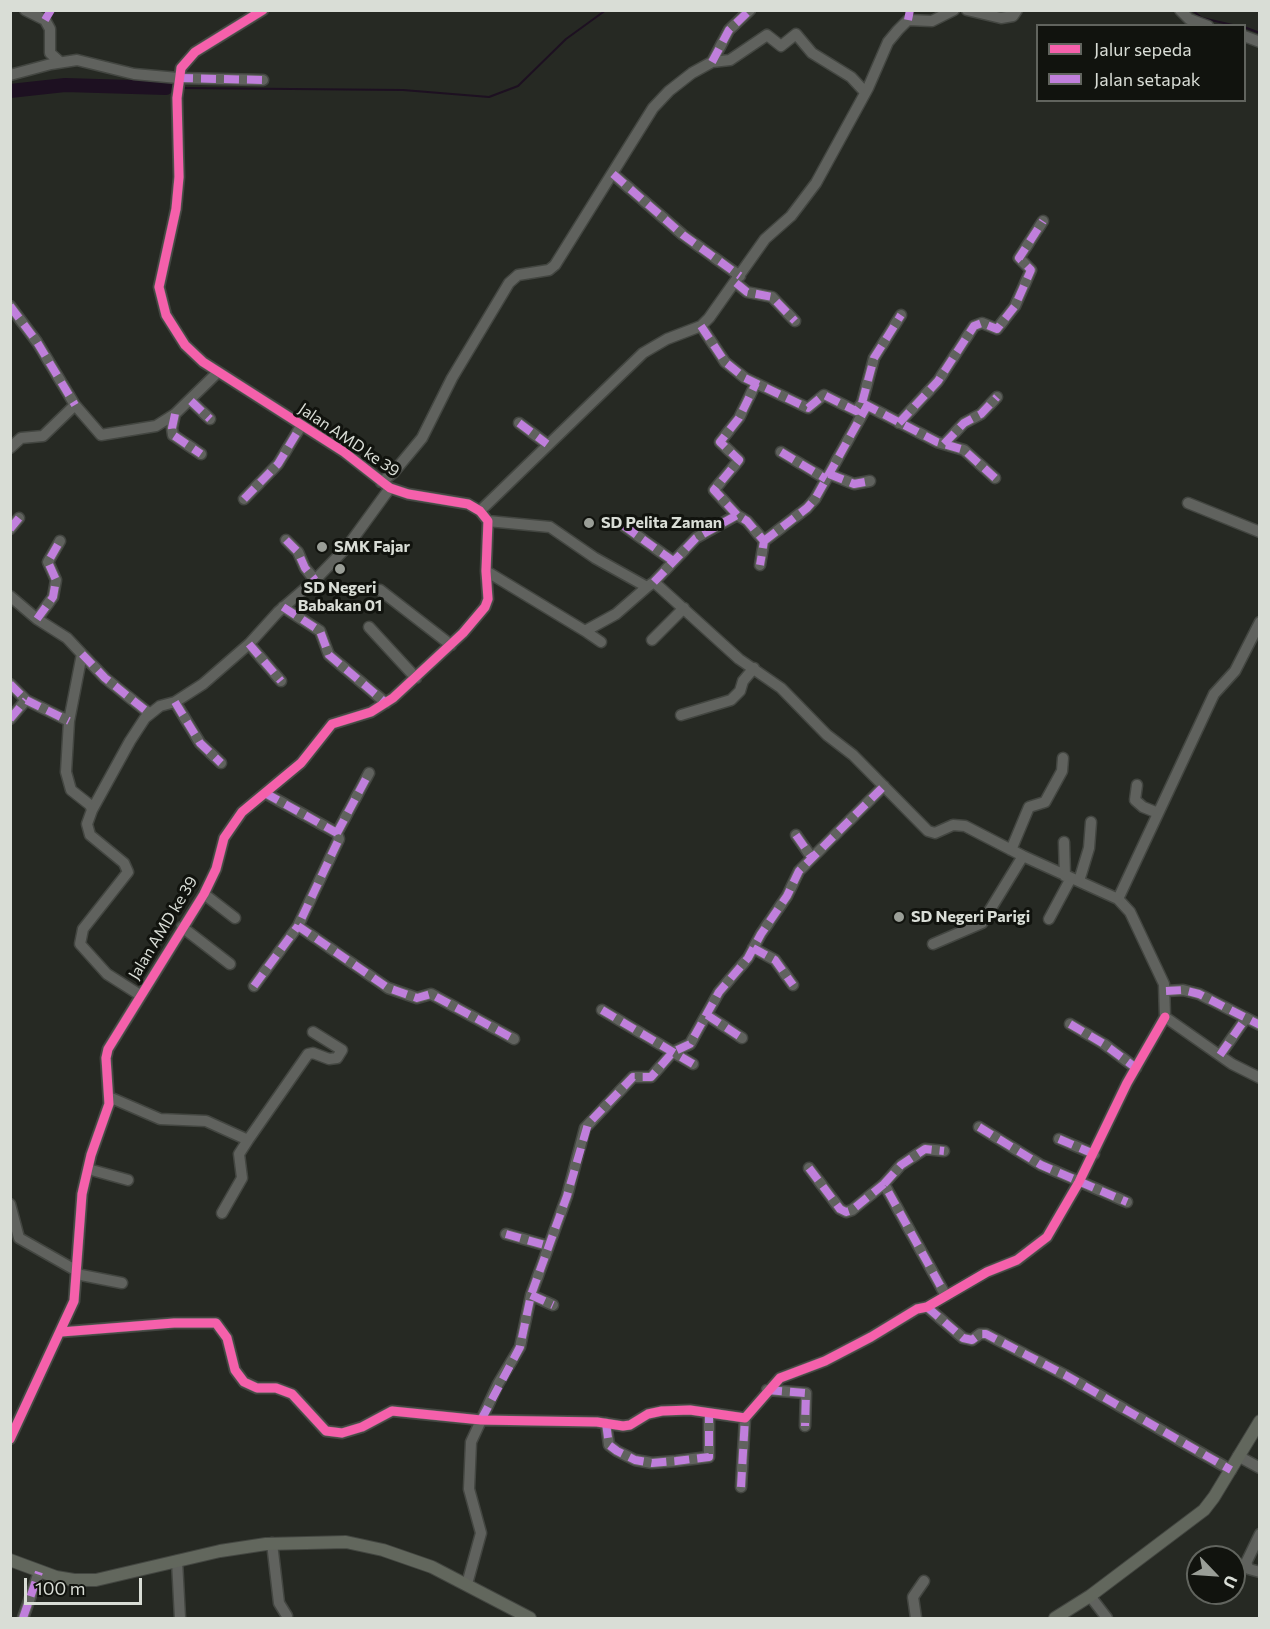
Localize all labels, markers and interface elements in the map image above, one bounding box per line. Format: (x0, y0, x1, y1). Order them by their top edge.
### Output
legend (1036, 24, 1246, 102)
text: Jalur sepeda (1094, 38, 1192, 60)
text: Jalan setapak (1094, 68, 1201, 90)
street label: Jalan AMD ke 39 (295, 399, 403, 481)
place label: SD Pelita Zaman (601, 513, 722, 533)
marker: SD Pelita Zaman (582, 516, 596, 530)
place label: SMK Fajar (334, 537, 410, 557)
marker: SMK Fajar (315, 540, 329, 554)
marker: SD Negeri Babakan 01 (333, 562, 347, 576)
place label: SD Negeri Babakan 01 (298, 578, 382, 616)
street label: Jalan AMD ke 39 (125, 873, 201, 983)
place label: SD Negeri Parigi (911, 907, 1030, 927)
marker: SD Negeri Parigi (892, 910, 906, 924)
north arrow (1186, 1545, 1246, 1605)
scale bar (27, 1566, 146, 1604)
text: U (1220, 1573, 1242, 1591)
text: 100 m (35, 1577, 85, 1599)

